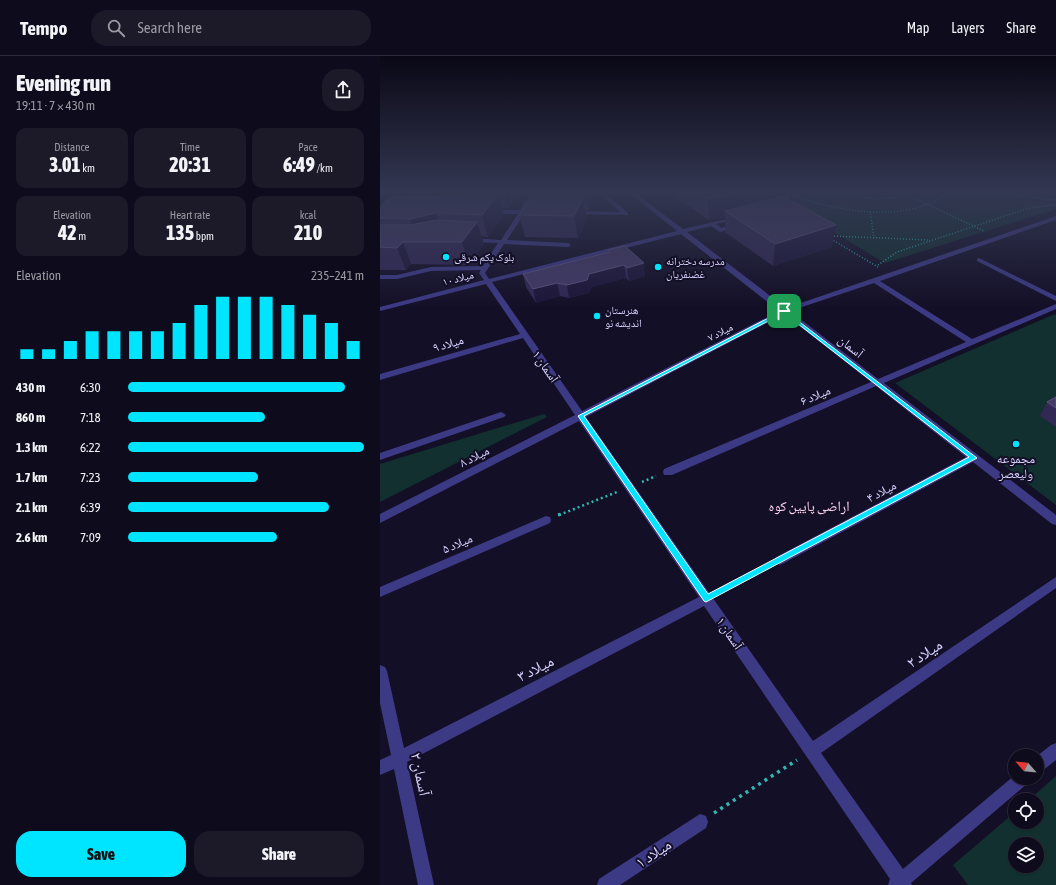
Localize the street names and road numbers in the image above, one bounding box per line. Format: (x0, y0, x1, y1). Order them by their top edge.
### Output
street label: میلاد ۱۰ (441, 268, 475, 288)
street label: میلاد ۷ (705, 321, 735, 344)
street label: میلاد ۹ (431, 332, 465, 355)
street label: آسمان (834, 332, 867, 362)
street label: آسمان ۱ (528, 347, 562, 386)
street label: میلاد ۶ (798, 382, 833, 409)
street label: میلاد ۸ (457, 443, 492, 470)
street label: میلاد ۴ (864, 477, 899, 506)
street label: میلاد ۵ (440, 530, 475, 557)
street label: آسمان ۱ (713, 614, 746, 653)
street label: میلاد ۲ (903, 635, 945, 672)
street label: میلاد ۳ (514, 651, 557, 685)
street label: آسمان ۲ (406, 751, 435, 799)
street label: میلاد ۱ (632, 835, 674, 872)

